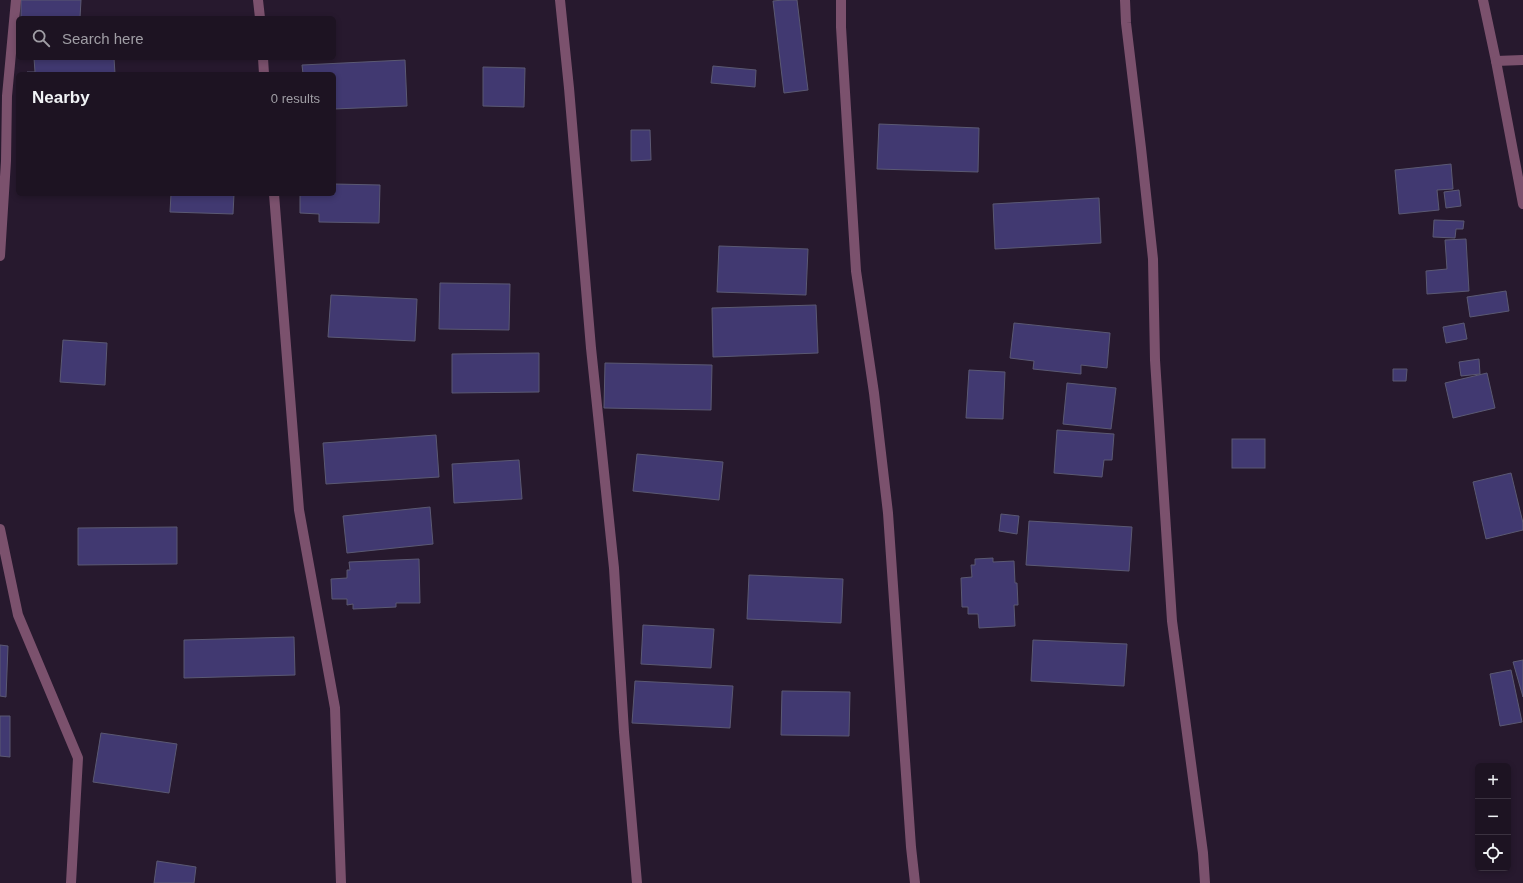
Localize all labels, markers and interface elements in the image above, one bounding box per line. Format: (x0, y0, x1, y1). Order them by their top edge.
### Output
search box (16, 16, 336, 60)
icon: search (30, 27, 52, 49)
text: Search here (62, 30, 144, 47)
text: Nearby (32, 88, 90, 107)
text: 0 results (271, 91, 320, 106)
map controls (1475, 763, 1511, 871)
button: + (1475, 763, 1511, 799)
button: − (1475, 799, 1511, 835)
button: locate (1475, 835, 1511, 871)

